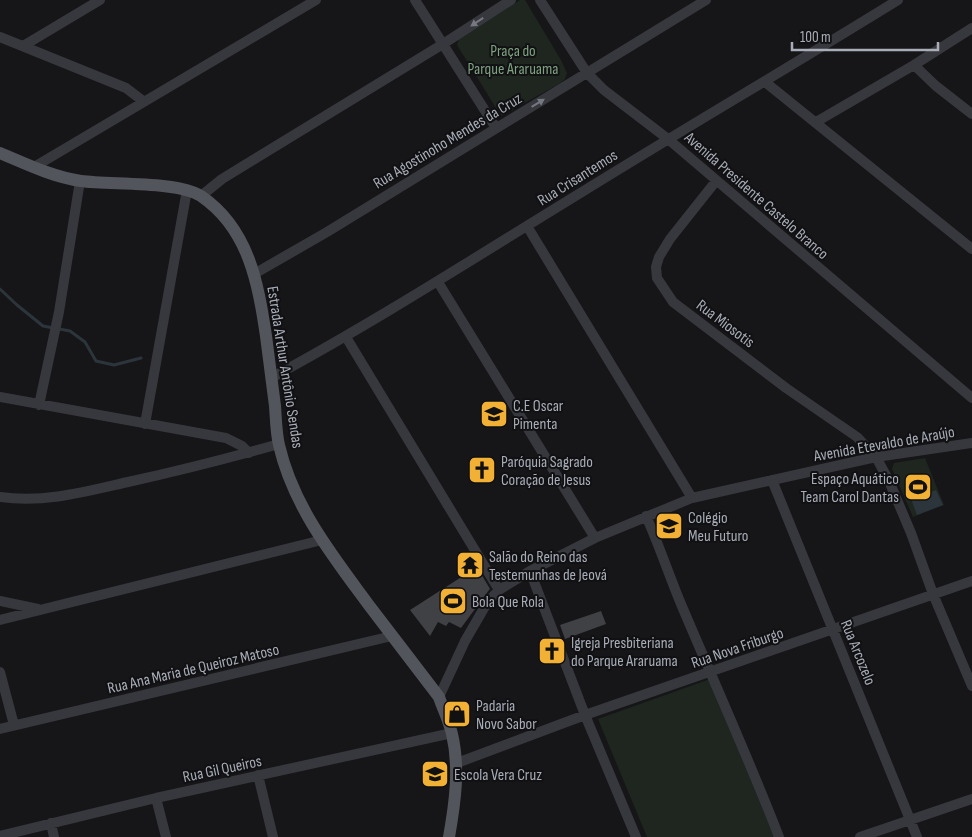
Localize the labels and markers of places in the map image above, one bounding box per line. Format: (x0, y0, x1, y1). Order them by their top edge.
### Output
place label: C.E Oscar Pimenta (513, 397, 564, 434)
school or university icon: C.E Oscar Pimenta (479, 399, 509, 429)
place label: Paróquia Sagrado Coração de Jesus (501, 453, 593, 490)
church icon: Paróquia Sagrado Coração de Jesus (467, 455, 497, 485)
place label: Espaço Aquático Team Carol Dantas (800, 470, 899, 507)
sports icon: Espaço Aquático Team Carol Dantas (903, 472, 933, 502)
place label: Colégio Meu Futuro (688, 509, 748, 546)
school or university icon: Colégio Meu Futuro (654, 511, 684, 541)
place label: Salão do Reino das Testemunhas de Jeová (489, 548, 607, 585)
temple icon: Salão do Reino das Testemunhas de Jeová (455, 550, 485, 580)
sports icon: Bola Que Rola (438, 586, 468, 616)
place label: Bola Que Rola (472, 593, 544, 612)
place label: Igreja Presbiteriana do Parque Araruama (571, 634, 678, 671)
church icon: Igreja Presbiteriana do Parque Araruama (537, 636, 567, 666)
place label: Padaria Novo Sabor (476, 697, 537, 734)
shop icon: Padaria Novo Sabor (442, 699, 472, 729)
school or university icon: Escola Vera Cruz (420, 759, 450, 789)
place label: Escola Vera Cruz (454, 766, 542, 785)

